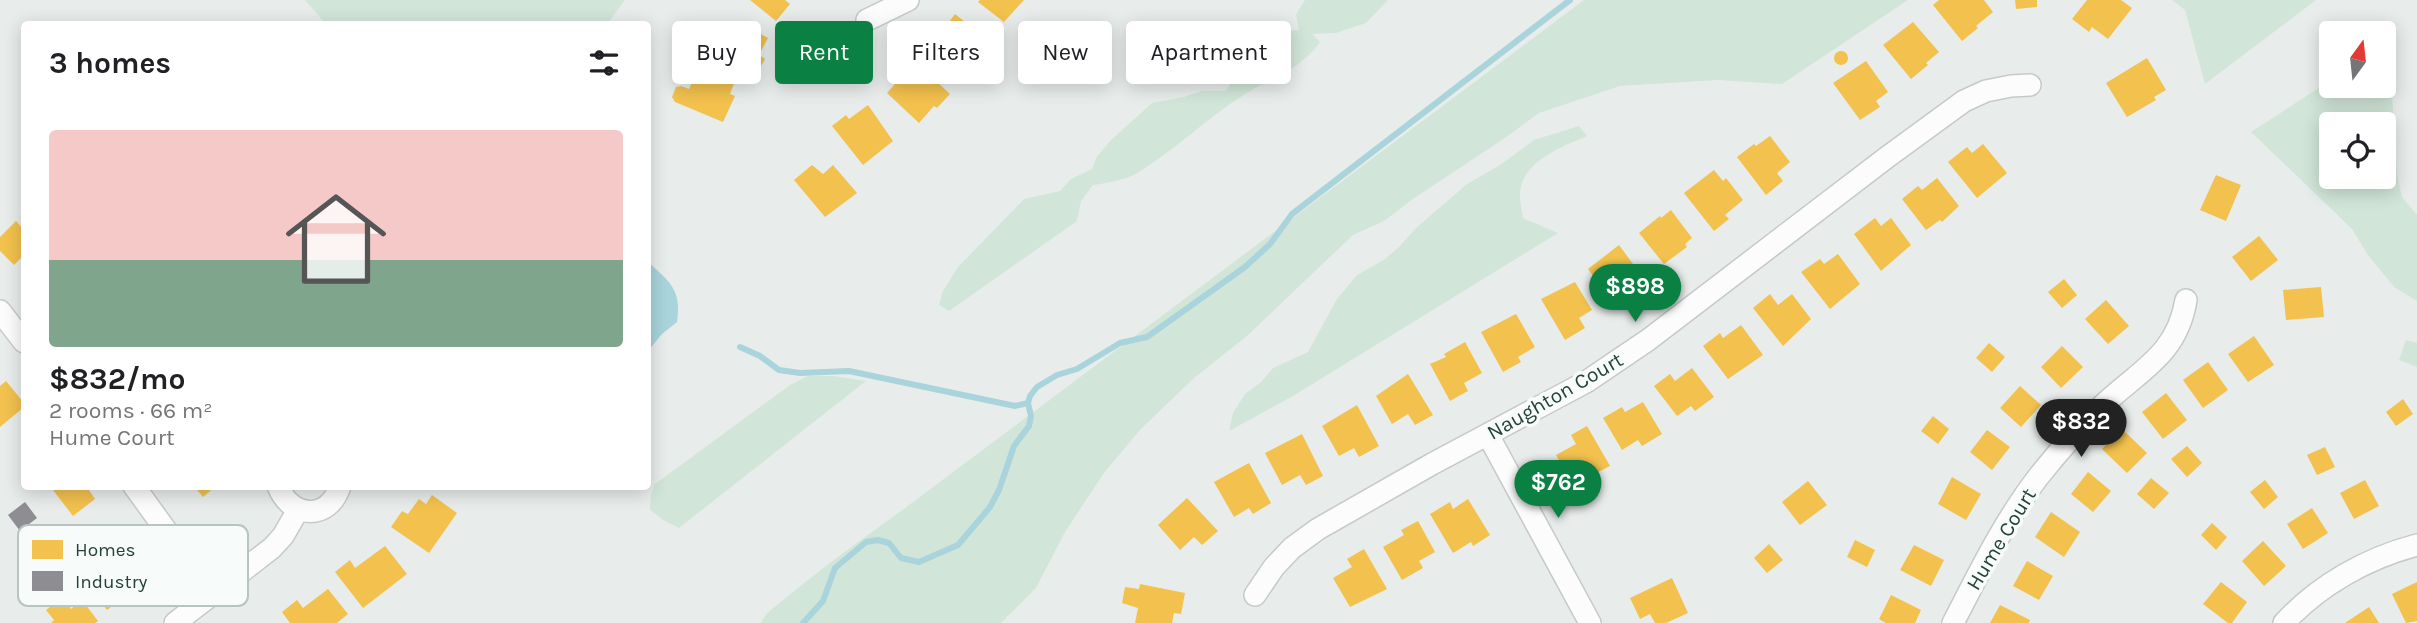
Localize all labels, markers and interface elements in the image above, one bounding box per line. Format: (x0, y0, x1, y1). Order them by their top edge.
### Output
chip: Buy (672, 21, 761, 84)
chip: Rent (775, 21, 873, 84)
chip: Filters (887, 21, 1004, 84)
chip: New (1018, 21, 1112, 84)
chip: Apartment (1126, 21, 1291, 84)
north arrow (2319, 21, 2396, 98)
map controls (2319, 21, 2396, 189)
icon: filters (585, 44, 623, 82)
text: 3 homes (49, 45, 171, 81)
button: locate (2319, 112, 2396, 189)
icon: home (273, 176, 399, 302)
pin: $898 (1594, 264, 1676, 324)
text: $898 (1605, 273, 1665, 300)
street label: Naughton Court (1483, 347, 1627, 445)
text: $832/mo (49, 361, 185, 397)
text: 2 rooms · 66 m² (49, 397, 212, 424)
pin: $832 (2040, 400, 2122, 459)
text: $832 (2052, 408, 2110, 435)
text: Hume Court (49, 424, 175, 451)
pin: $762 (1517, 461, 1599, 520)
text: $762 (1530, 469, 1586, 496)
street label: Hume Court (1961, 484, 2041, 594)
legend (18, 525, 248, 606)
text: Homes (75, 539, 136, 561)
text: Industry (75, 571, 148, 593)

